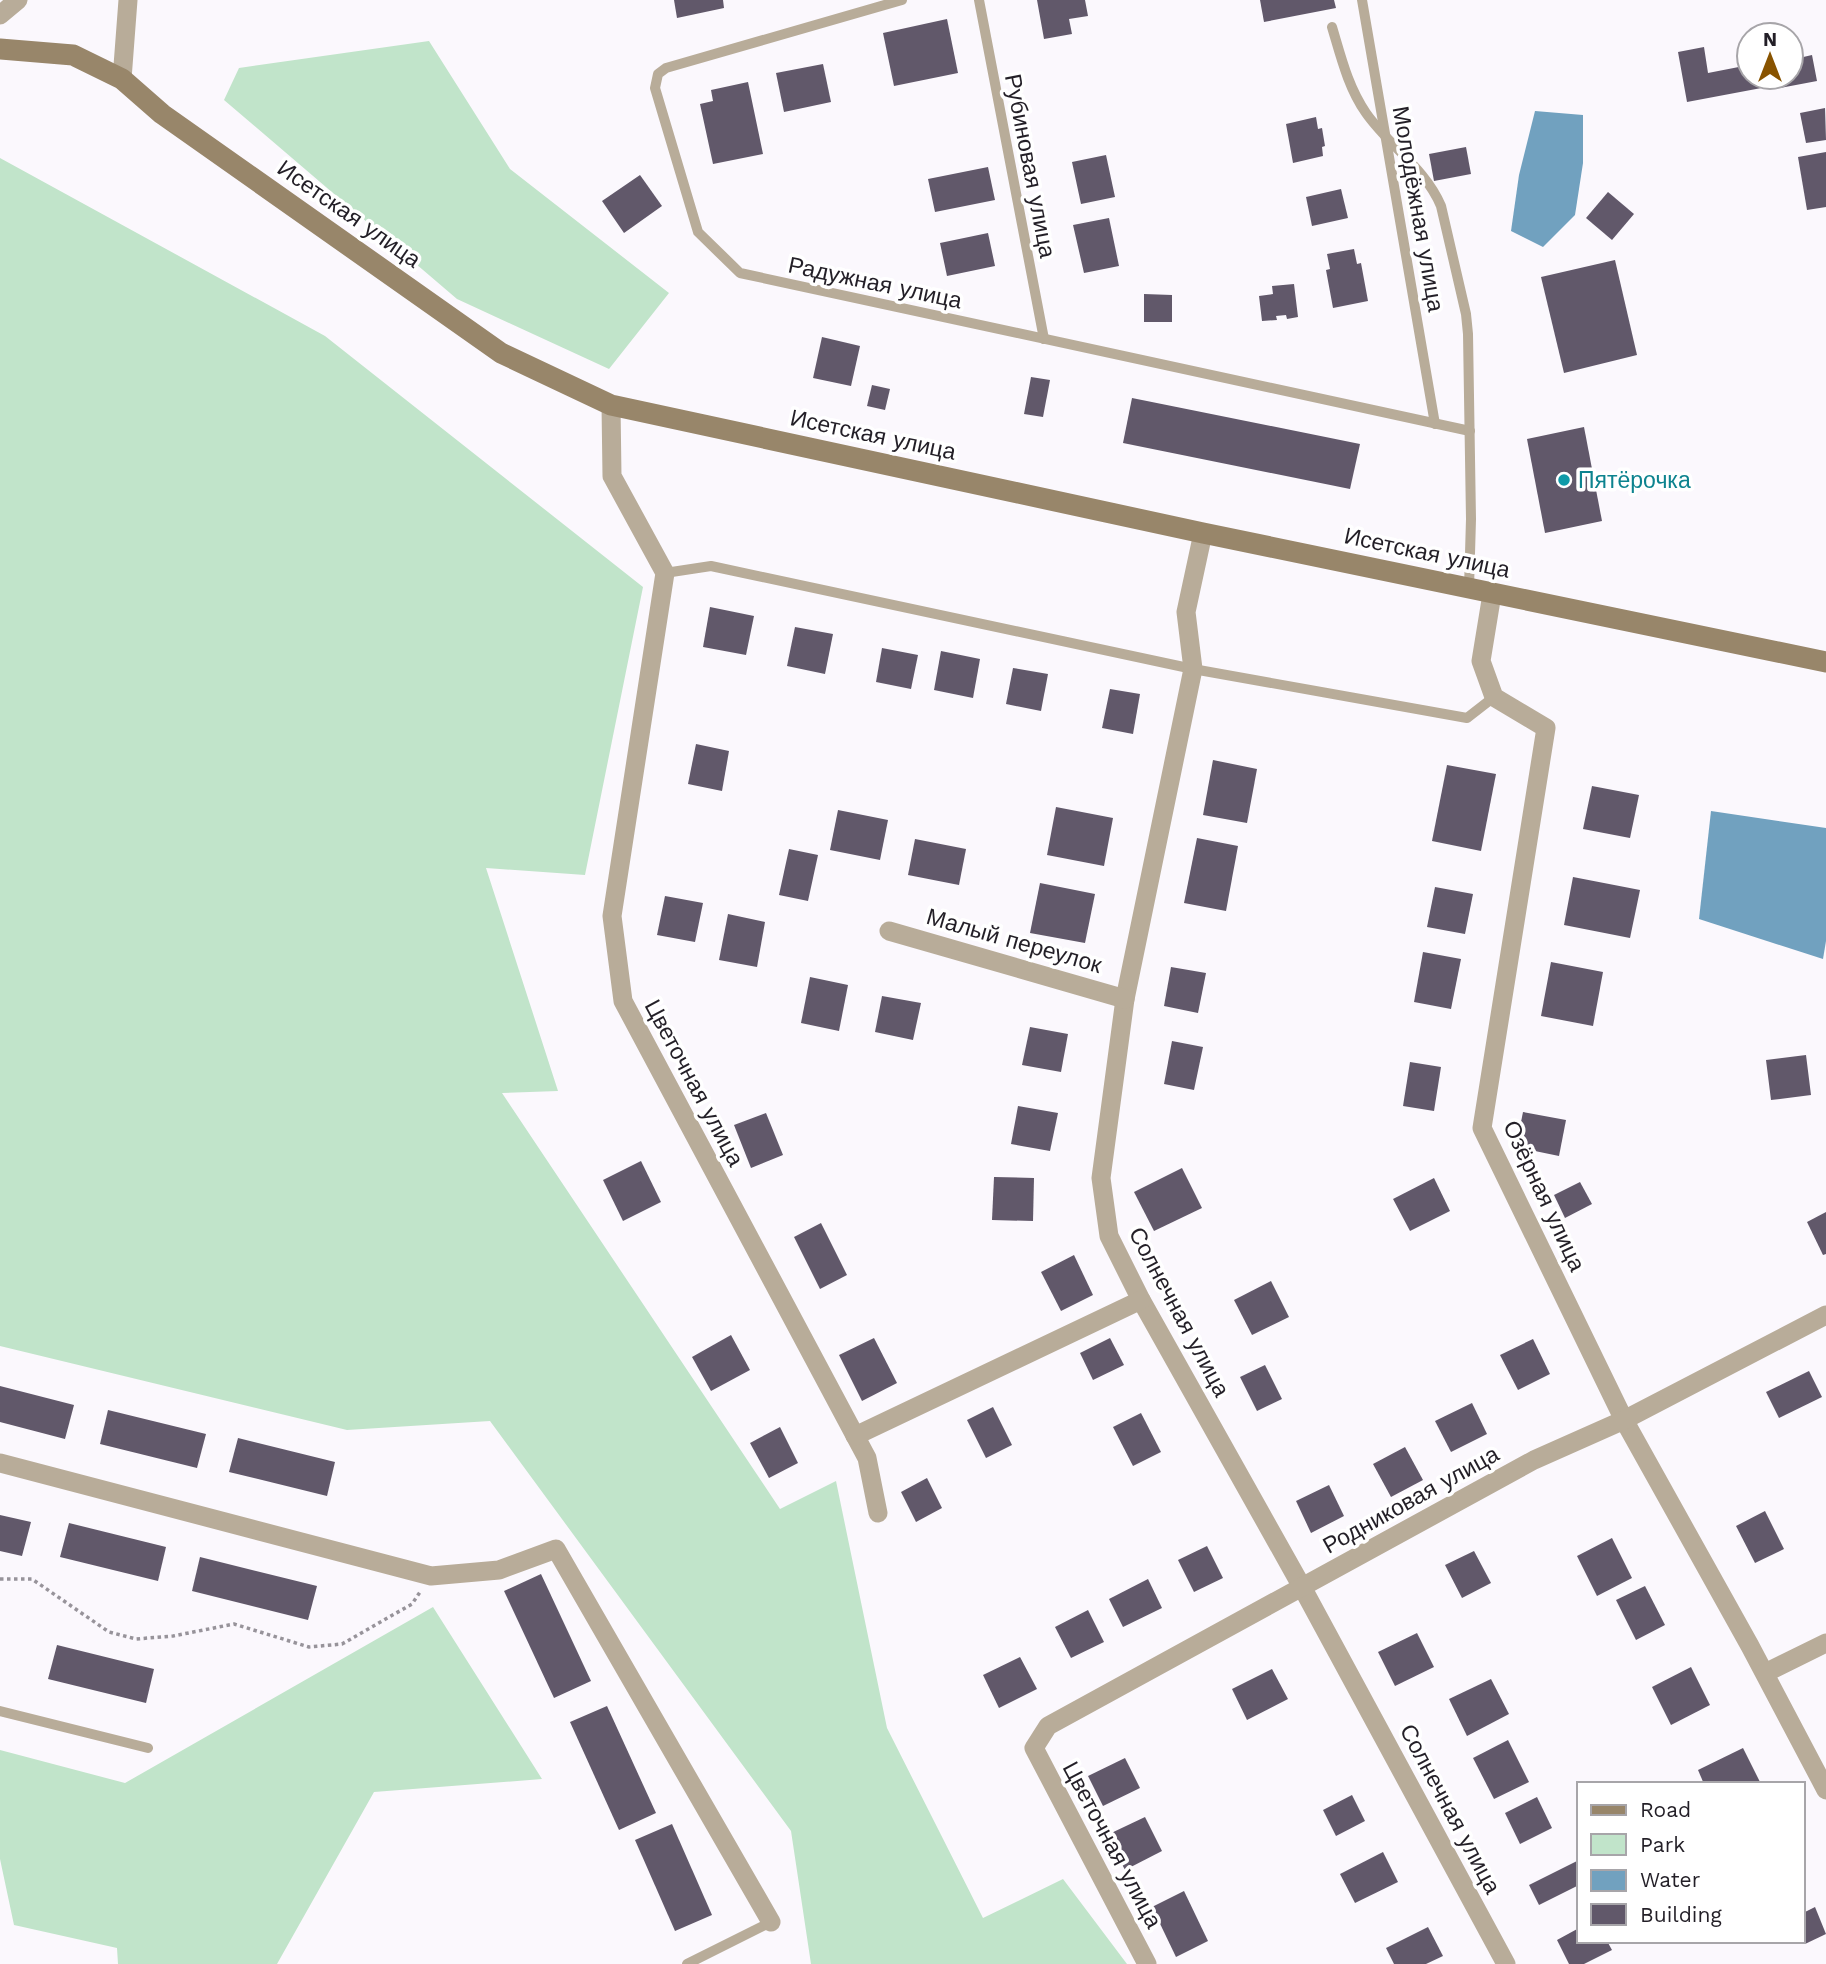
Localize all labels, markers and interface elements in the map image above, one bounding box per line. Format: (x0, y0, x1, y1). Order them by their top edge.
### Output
north arrow (1735, 21, 1805, 91)
text: N (1763, 28, 1777, 51)
street label: Рубиновая улица (999, 72, 1061, 261)
street label: Молодёжная улица (1387, 104, 1449, 314)
street label: Исетская улица (272, 155, 426, 274)
street label: Радужная улица (786, 251, 965, 315)
street label: Исетская улица (788, 404, 959, 466)
place label: Пятёрочка (1578, 467, 1691, 494)
marker: Пятёрочка (1556, 472, 1572, 488)
street label: Исетская улица (1342, 522, 1513, 584)
street label: Малый переулок (923, 903, 1106, 979)
street label: Цветочная улица (639, 995, 749, 1171)
street label: Озёрная улица (1497, 1116, 1591, 1276)
street label: Солнечная улица (1123, 1223, 1235, 1402)
street label: Родниковая улица (1318, 1440, 1504, 1560)
street label: Солнечная улица (1394, 1720, 1506, 1899)
street label: Цветочная улица (1057, 1757, 1167, 1933)
legend (1577, 1782, 1805, 1943)
text: Road (1640, 1797, 1691, 1822)
text: Park (1640, 1832, 1685, 1857)
text: Water (1640, 1867, 1701, 1892)
text: Building (1640, 1902, 1722, 1927)

